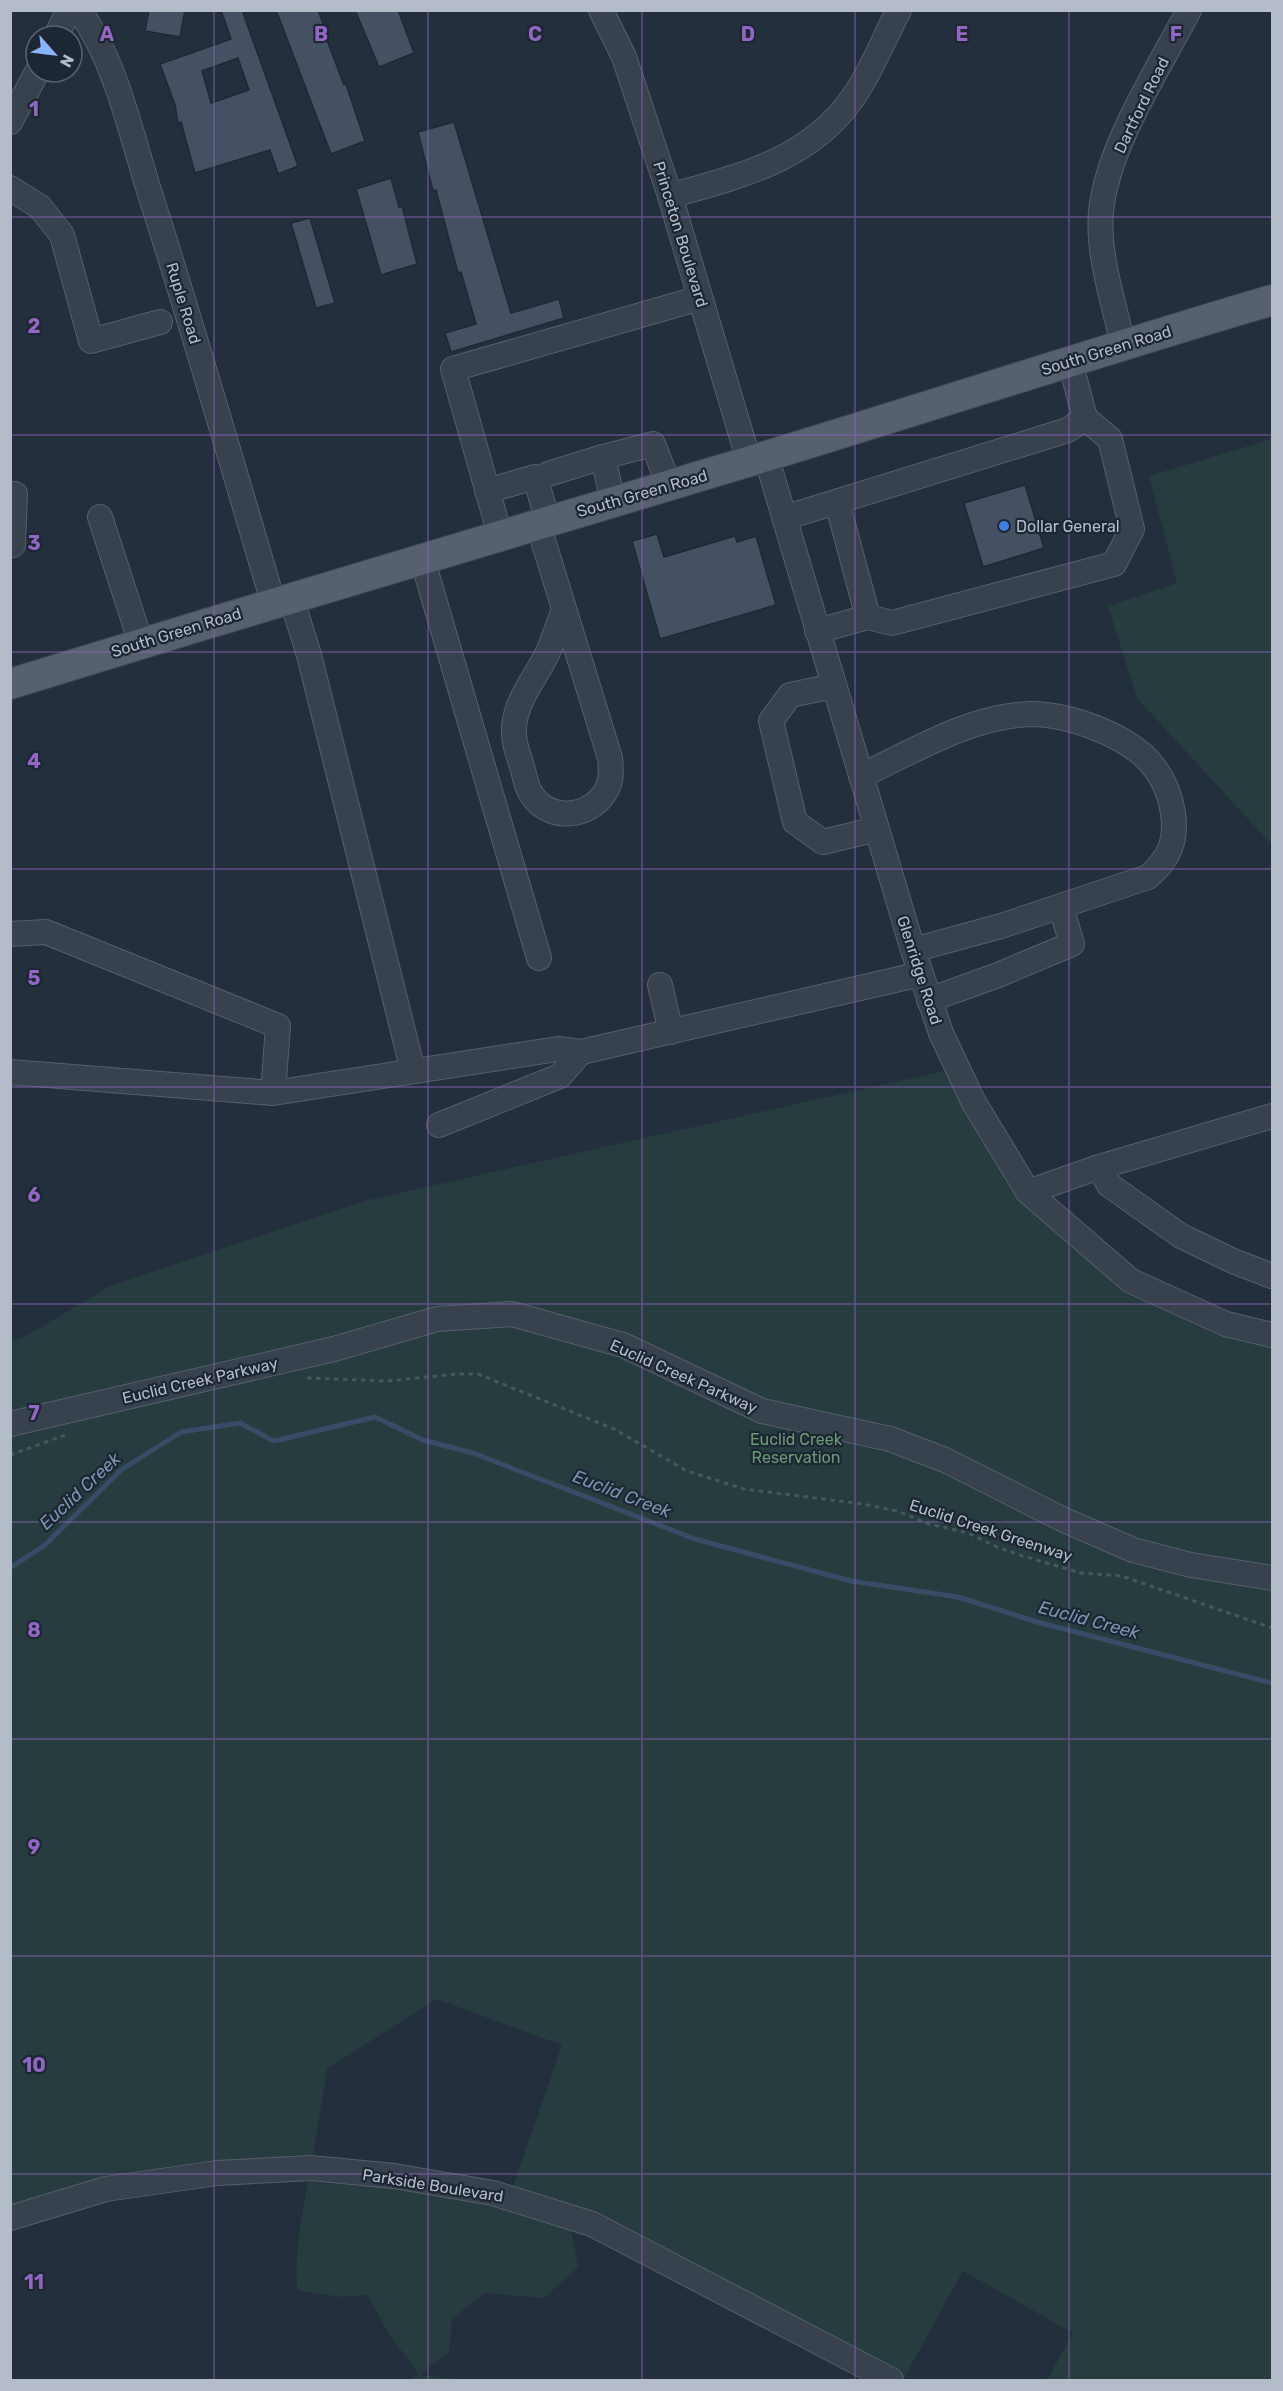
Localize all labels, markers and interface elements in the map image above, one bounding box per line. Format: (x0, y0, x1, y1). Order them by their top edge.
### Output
text: A (100, 22, 115, 46)
text: B (314, 22, 328, 46)
text: C (528, 22, 542, 46)
text: D (741, 22, 755, 46)
text: E (956, 22, 968, 46)
text: F (1170, 22, 1182, 46)
north arrow (24, 24, 84, 84)
text: N (56, 51, 78, 70)
street label: Dartford Road (1110, 54, 1173, 156)
text: 1 (29, 97, 39, 121)
street label: Princeton Boulevard (649, 159, 712, 309)
street label: Ruple Road (162, 260, 205, 346)
text: 2 (28, 314, 41, 338)
street label: South Green Road (1039, 322, 1173, 379)
street label: South Green Road (575, 466, 710, 521)
place label: Dollar General (1016, 517, 1120, 536)
marker: Dollar General (997, 519, 1011, 533)
text: 3 (27, 531, 41, 555)
street label: South Green Road (109, 604, 243, 661)
text: 4 (27, 749, 41, 773)
street label: Glenridge Road (893, 913, 946, 1027)
text: 5 (28, 966, 41, 990)
text: 6 (27, 1183, 41, 1207)
street label: Euclid Creek Parkway (607, 1335, 761, 1418)
street label: Euclid Creek Parkway (120, 1353, 280, 1408)
text: 7 (28, 1401, 40, 1425)
park label: Euclid Creek Reservation (750, 1430, 843, 1467)
water label: Euclid Creek (35, 1447, 126, 1534)
water label: Euclid Creek (570, 1465, 675, 1523)
street label: Euclid Creek Greenway (907, 1495, 1075, 1566)
water label: Euclid Creek (1036, 1596, 1143, 1644)
text: 8 (27, 1618, 41, 1642)
text: 9 (28, 1835, 41, 1859)
text: 10 (22, 2053, 46, 2077)
street label: Parkside Boulevard (361, 2165, 505, 2206)
text: 11 (24, 2270, 44, 2294)

